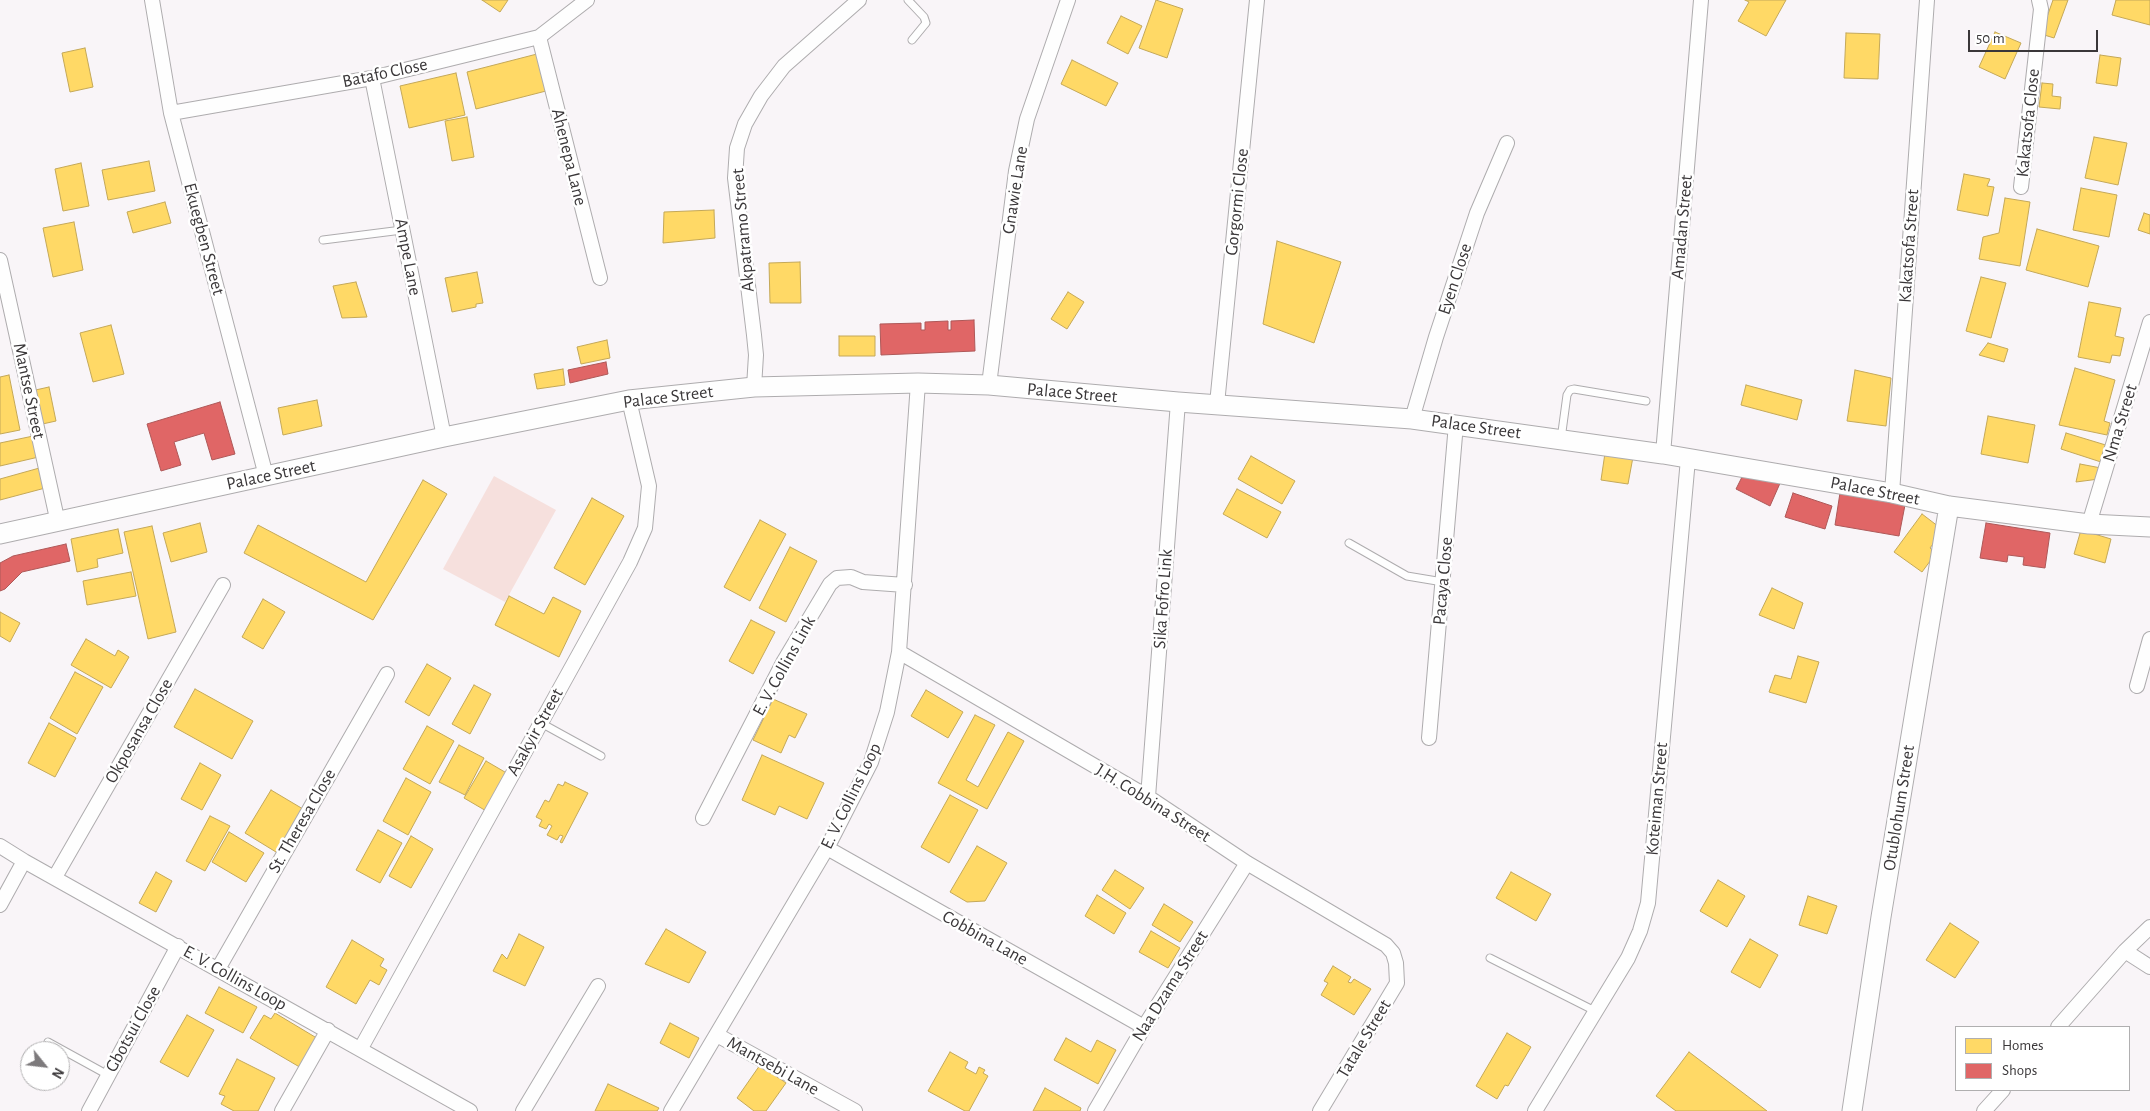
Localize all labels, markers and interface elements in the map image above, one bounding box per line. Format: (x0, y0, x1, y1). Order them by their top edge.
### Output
scale bar (1970, 20, 2100, 52)
text: 50 m (1976, 31, 2005, 46)
street label: Batafo Close (340, 53, 430, 93)
street label: Kakatsofa Close (2012, 68, 2044, 178)
street label: Ahenepa Lane (547, 106, 591, 208)
street label: Gnawie Lane (997, 144, 1033, 236)
street label: Gorgormi Close (1221, 147, 1253, 257)
street label: Akpatramo Street (727, 167, 759, 293)
street label: Amadan Street (1667, 174, 1697, 280)
street label: Ekuegben Street (179, 181, 229, 297)
street label: Kakatsofa Street (1894, 188, 1924, 304)
street label: Ampe Lane (390, 217, 426, 297)
street label: Eyen Close (1433, 241, 1477, 317)
street label: Mantse Street (8, 341, 50, 441)
street label: Palace Street (1026, 378, 1118, 408)
street label: Palace Street (622, 381, 714, 413)
street label: Nma Street (2098, 382, 2142, 464)
street label: Palace Street (1430, 410, 1522, 444)
street label: Palace Street (224, 455, 318, 495)
street label: Palace Street (1829, 472, 1921, 510)
street label: Pacaya Close (1428, 536, 1458, 626)
street label: Sika Fofro Link (1149, 548, 1177, 650)
street label: E. V. Collins Link (748, 612, 820, 720)
street label: Okposansa Close (100, 675, 178, 787)
street label: Asakyir Street (502, 684, 568, 780)
street label: E. V. Collins Loop (816, 739, 886, 853)
street label: Koteiman Street (1641, 741, 1673, 857)
street label: Otublohum Street (1878, 744, 1920, 872)
street label: J.H. Cobbina Street (1091, 759, 1215, 847)
street label: St. Theresa Close (263, 765, 341, 877)
street label: Cobbina Lane (938, 906, 1032, 970)
street label: Naa Dzama Street (1127, 927, 1213, 1045)
street label: E. V. Collins Loop (179, 941, 291, 1015)
street label: Gbotsui Close (100, 982, 166, 1076)
street label: Tatale Street (1332, 996, 1396, 1082)
legend (1955, 1026, 2130, 1091)
street label: Mantsebi Lane (723, 1032, 823, 1100)
text: Homes (2002, 1038, 2044, 1053)
north arrow (20, 1041, 70, 1091)
text: Shops (2002, 1063, 2037, 1078)
text: N (49, 1065, 66, 1080)

